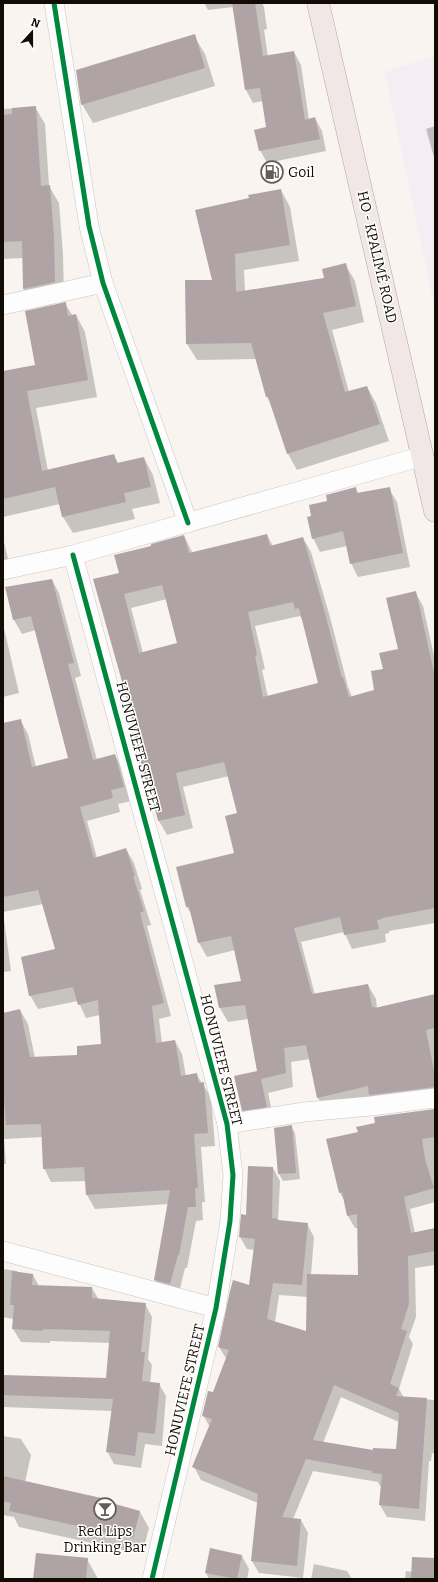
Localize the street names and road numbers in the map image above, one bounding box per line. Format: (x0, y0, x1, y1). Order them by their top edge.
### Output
street label: HO - KPALIMÉ ROAD (353, 189, 401, 325)
street label: HONUVIEFE STREET (112, 680, 164, 814)
street label: HONUVIEFE STREET (196, 993, 246, 1127)
street label: HONUVIEFE STREET (162, 1322, 208, 1458)

